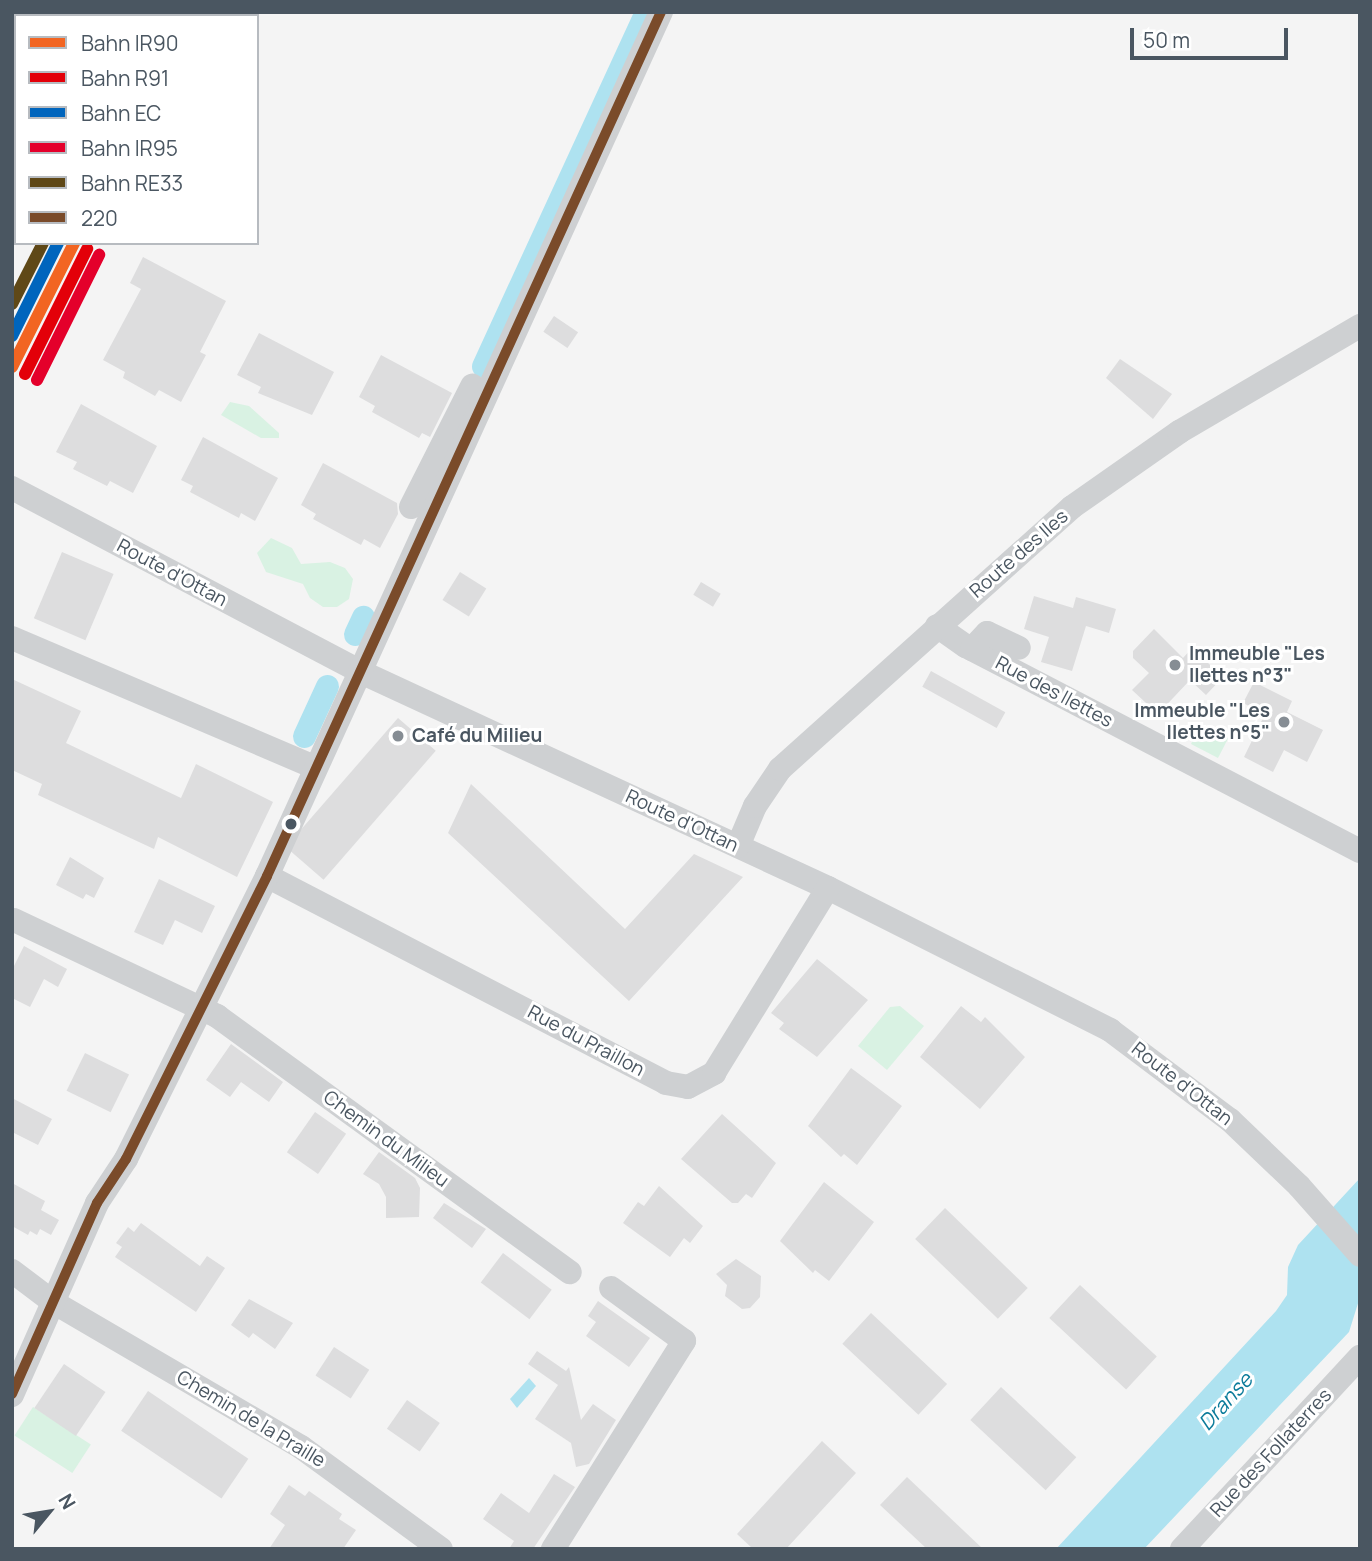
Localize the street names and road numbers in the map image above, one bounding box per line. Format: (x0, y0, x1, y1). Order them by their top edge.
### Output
street label: Route des Iles (965, 505, 1073, 603)
street label: Route d'Ottan (113, 534, 231, 612)
street label: Rue des Ilettes (991, 652, 1117, 732)
street label: Route d'Ottan (622, 785, 742, 857)
street label: Rue du Praillon (524, 1001, 648, 1081)
street label: Route d'Ottan (1127, 1038, 1237, 1130)
street label: Chemin du Milieu (319, 1086, 453, 1192)
street label: Chemin de la Praille (173, 1366, 329, 1472)
street label: Rue des Follaterres (1206, 1384, 1336, 1522)

